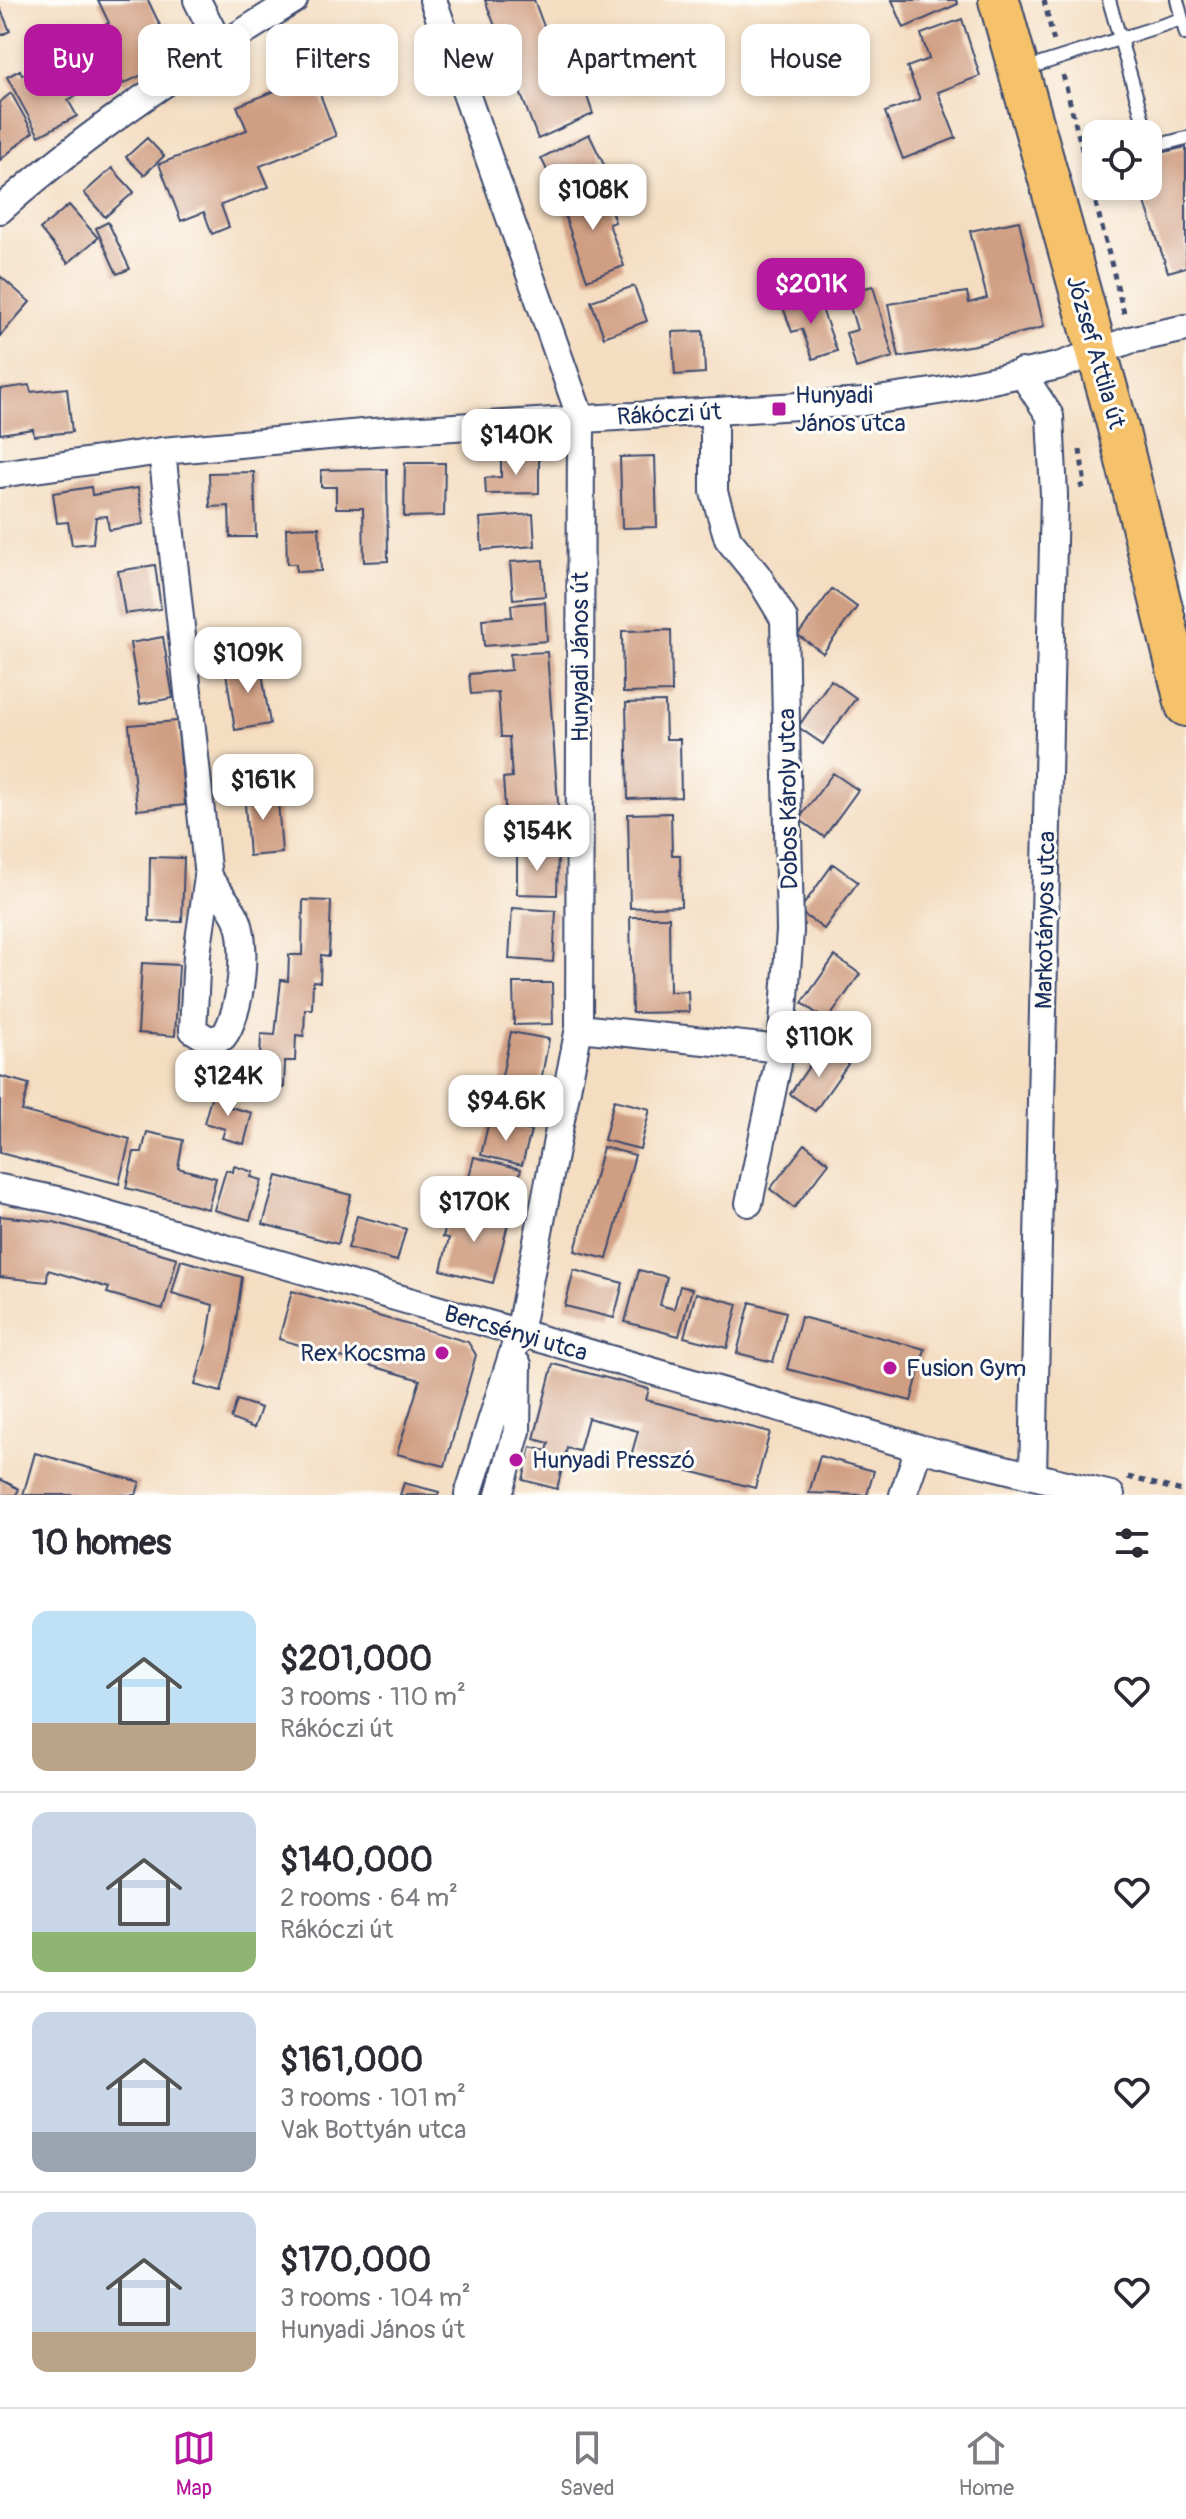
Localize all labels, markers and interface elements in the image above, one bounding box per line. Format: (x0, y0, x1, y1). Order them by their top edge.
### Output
chip: Buy (24, 24, 122, 96)
chip: Rent (138, 24, 250, 96)
chip: Filters (266, 24, 398, 96)
chip: New (414, 24, 522, 96)
chip: Apartment (538, 24, 725, 96)
chip: House (741, 24, 870, 96)
map controls (1082, 120, 1162, 200)
button: locate (1082, 120, 1162, 200)
pin: $108K (537, 164, 649, 232)
text: $108K (558, 174, 628, 206)
pin: $201K (755, 258, 867, 326)
text: $201K (775, 268, 847, 300)
street label: József Attila út (1060, 272, 1131, 432)
place label: Hunyadi János utca (795, 381, 906, 438)
street label: Rákóczi út (616, 397, 722, 432)
marker: Hunyadi János utca (770, 400, 788, 418)
pin: $140K (460, 409, 572, 477)
text: $140K (480, 419, 552, 451)
street label: Hunyadi János út (566, 571, 595, 742)
pin: $109K (192, 627, 304, 695)
text: $109K (212, 637, 284, 669)
street label: Dobos Károly utca (772, 708, 805, 890)
pin: $161K (207, 754, 319, 822)
text: $161K (230, 764, 296, 796)
pin: $154K (481, 805, 593, 873)
text: $154K (502, 815, 572, 847)
street label: Markotányos utca (1029, 831, 1062, 1009)
pin: $110K (763, 1011, 875, 1079)
text: $110K (785, 1021, 853, 1053)
pin: $124K (172, 1050, 284, 1118)
text: $124K (193, 1060, 263, 1092)
pin: $94.6K (441, 1075, 571, 1143)
text: $94.6K (466, 1085, 546, 1117)
pin: $170K (418, 1176, 530, 1244)
text: $170K (438, 1186, 510, 1218)
street label: Bercsényi utca (441, 1299, 591, 1368)
place label: Rex Kocsma (300, 1339, 426, 1368)
marker: Rex Kocsma (433, 1344, 451, 1362)
place label: Fusion Gym (906, 1354, 1026, 1383)
marker: Fusion Gym (881, 1359, 899, 1377)
place label: Hunyadi Presszó (532, 1446, 695, 1475)
marker: Hunyadi Presszó (507, 1451, 525, 1469)
icon: filters (1110, 1521, 1154, 1565)
text: 10 homes (32, 1522, 171, 1565)
text: $201,000 (280, 1638, 432, 1681)
icon: home (96, 1643, 192, 1739)
icon: heart (1110, 1669, 1154, 1713)
text: 3 rooms · 110 m² (280, 1681, 466, 1713)
text: Rákóczi út (280, 1713, 393, 1745)
text: $140,000 (280, 1839, 433, 1882)
icon: home (96, 1844, 192, 1940)
icon: heart (1110, 1870, 1154, 1914)
text: 2 rooms · 64 m² (280, 1882, 458, 1914)
text: Rákóczi út (280, 1914, 393, 1946)
text: $161,000 (280, 2039, 423, 2082)
icon: home (96, 2044, 192, 2140)
icon: heart (1110, 2070, 1154, 2114)
text: 3 rooms · 101 m² (280, 2082, 466, 2114)
text: Vak Bottyán utca (280, 2114, 466, 2146)
text: $170,000 (280, 2239, 431, 2282)
icon: home (96, 2244, 192, 2340)
icon: heart (1110, 2270, 1154, 2314)
text: 3 rooms · 104 m² (280, 2282, 471, 2314)
text: Hunyadi János út (280, 2314, 465, 2346)
tab: Map (172, 2426, 216, 2502)
tab: Saved (560, 2426, 615, 2502)
tab: Home (959, 2426, 1014, 2502)

